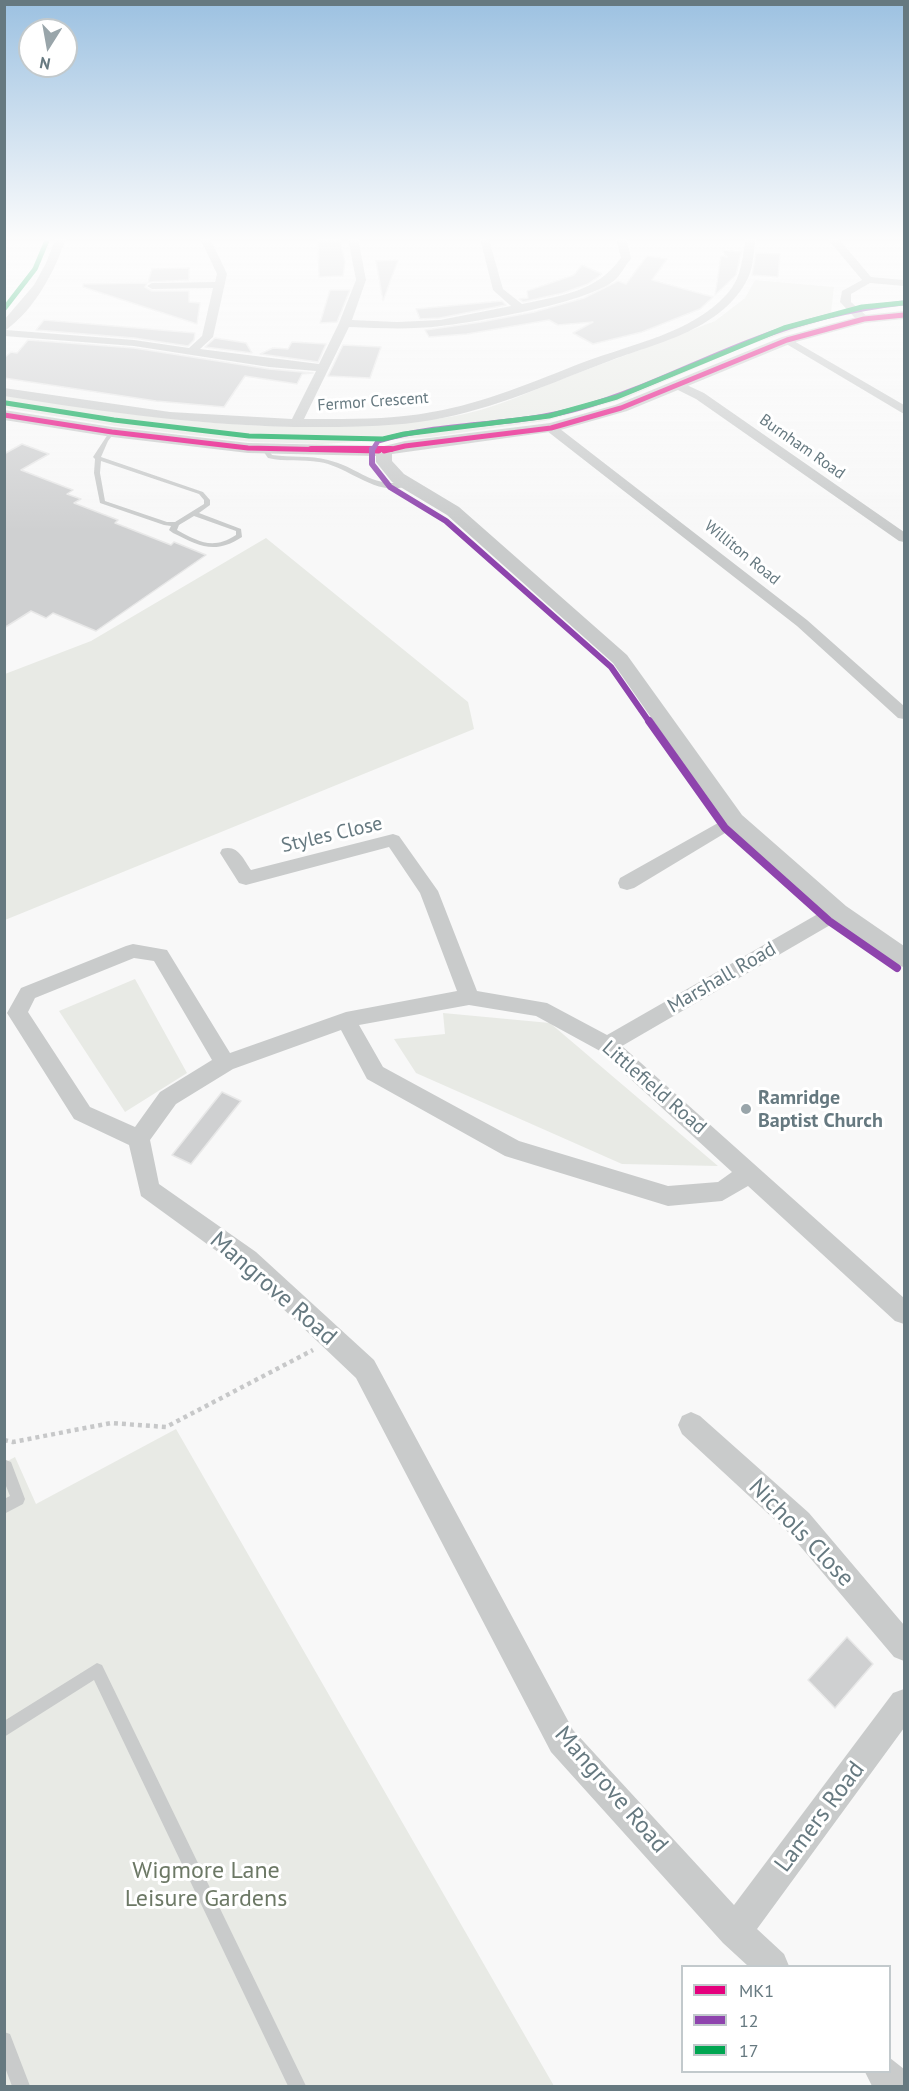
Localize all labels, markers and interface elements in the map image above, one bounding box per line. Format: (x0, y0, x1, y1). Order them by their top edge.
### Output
north arrow (18, 18, 78, 78)
text: N (38, 53, 52, 75)
street label: Fermor Crescent (317, 389, 429, 415)
street label: Burnham Road (756, 410, 848, 484)
street label: Williton Road (700, 517, 784, 589)
street label: Styles Close (279, 812, 385, 858)
street label: Marshall Road (664, 937, 780, 1019)
street label: Littlefield Road (597, 1036, 711, 1140)
place label: Ramridge Baptist Church (758, 1086, 883, 1133)
marker: Ramridge Baptist Church (739, 1102, 753, 1116)
street label: Mangrove Road (204, 1226, 342, 1352)
street label: Nichols Close (742, 1473, 860, 1593)
street label: Mangrove Road (548, 1721, 674, 1859)
street label: Lamers Road (769, 1756, 871, 1878)
park label: Wigmore Lane Leisure Gardens (125, 1857, 287, 1913)
legend (681, 1965, 891, 2073)
text: MK1 (739, 1979, 774, 2002)
text: 12 (739, 2009, 759, 2032)
text: 17 (739, 2039, 759, 2062)

